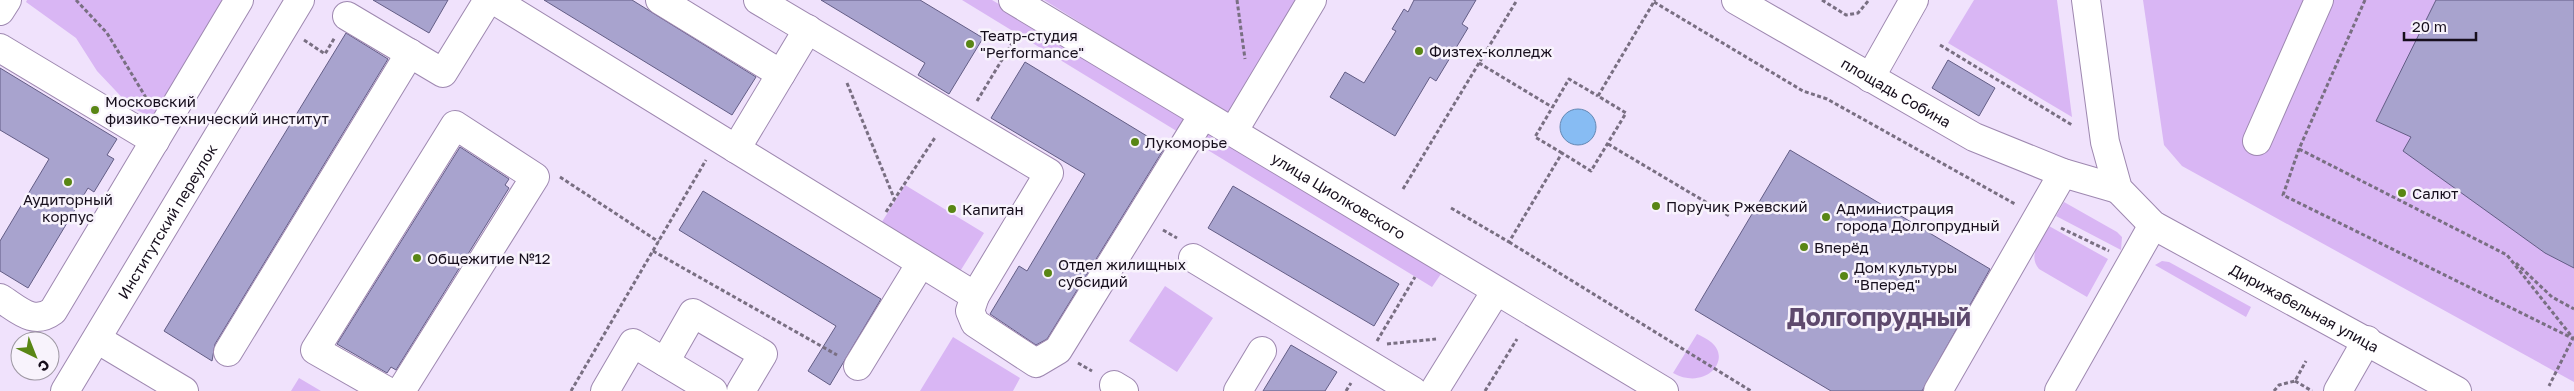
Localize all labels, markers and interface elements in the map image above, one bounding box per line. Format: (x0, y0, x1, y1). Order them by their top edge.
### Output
scale bar (2404, 10, 2476, 42)
text: 20 m (2412, 17, 2447, 35)
place label: Театр-студия "Performance" (980, 26, 1084, 61)
marker: Театр-студия "Performance" (964, 38, 976, 50)
place label: Физтех-колледж (1429, 42, 1552, 60)
marker: Физтех-колледж (1413, 45, 1425, 57)
street label: площадь Собина (1838, 54, 1954, 131)
place label: Московский физико-технический институт (105, 92, 329, 127)
marker: Московский физико-технический институт (89, 104, 101, 116)
place label: Лукоморье (1145, 133, 1228, 151)
marker: Лукоморье (1129, 136, 1141, 148)
street label: Институтский переулок (114, 140, 221, 302)
street label: улица Циолковского (1268, 149, 1409, 243)
marker: Аудиторный корпус (62, 176, 74, 188)
place label: Салют (2412, 184, 2459, 202)
marker: Салют (2396, 187, 2408, 199)
place label: Аудиторный корпус (23, 190, 113, 225)
place label: Поручик Ржевский (1666, 197, 1808, 215)
place label: Администрация города Долгопрудный (1836, 199, 2000, 234)
place label: Капитан (962, 200, 1024, 218)
marker: Поручик Ржевский (1650, 200, 1662, 212)
marker: Капитан (946, 203, 958, 215)
marker: Администрация города Долгопрудный (1820, 211, 1832, 223)
place label: Вперёд (1814, 238, 1869, 256)
marker: Вперёд (1798, 241, 1810, 253)
place label: Общежитие №12 (427, 249, 551, 267)
marker: Общежитие №12 (411, 252, 423, 264)
place label: Отдел жилищных субсидий (1058, 255, 1186, 290)
place label: Дом культуры "Вперед" (1854, 258, 1957, 293)
street label: Дирижабельная улица (2227, 260, 2382, 356)
marker: Отдел жилищных субсидий (1042, 267, 1054, 279)
marker: Дом культуры "Вперед" (1838, 270, 1850, 282)
district label: Долгопрудный (1787, 301, 1971, 332)
north arrow (10, 331, 60, 381)
text: С (35, 356, 54, 376)

